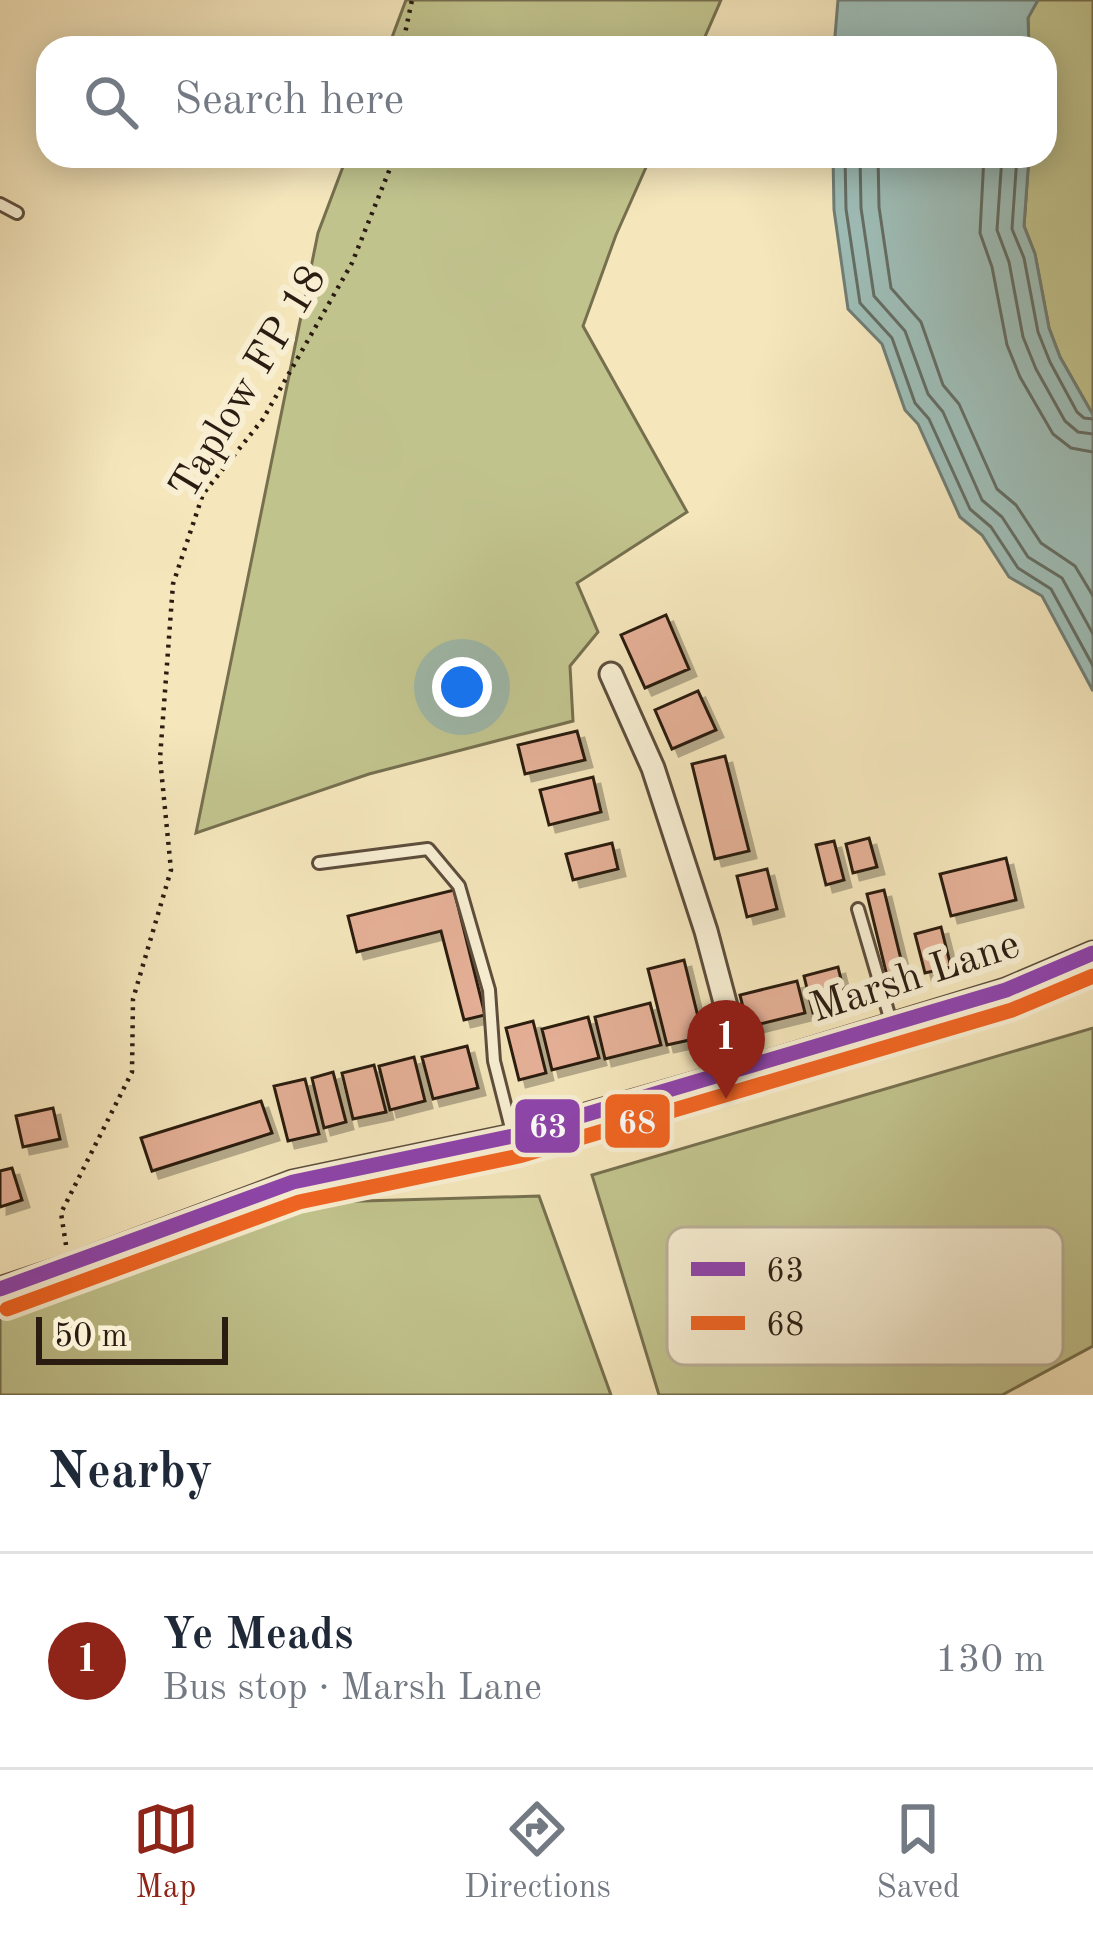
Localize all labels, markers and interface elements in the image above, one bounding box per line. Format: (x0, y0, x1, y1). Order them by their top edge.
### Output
search box (36, 36, 1057, 168)
icon: search (78, 69, 144, 135)
text: Search here (174, 79, 404, 124)
street label: Taplow FP 18 (164, 259, 335, 507)
your location (432, 657, 492, 717)
street label: Marsh Lane (806, 924, 1025, 1031)
pin: 1 (687, 1000, 765, 1099)
line badge: 68 (603, 1092, 672, 1150)
line badge: 63 (513, 1097, 582, 1155)
text: 68 (618, 1108, 656, 1141)
text: 63 (529, 1112, 567, 1145)
legend (667, 1227, 1063, 1365)
text: 63 (766, 1256, 804, 1289)
text: 68 (766, 1310, 804, 1343)
scale bar (36, 1311, 228, 1364)
text: 50 m (54, 1321, 128, 1354)
text: Nearby (48, 1448, 213, 1499)
text: Ye Meads (162, 1614, 353, 1659)
text: 1 (76, 1641, 98, 1680)
text: 130 m (935, 1641, 1045, 1680)
text: Bus stop · Marsh Lane (162, 1669, 542, 1708)
tab: Map (133, 1796, 199, 1909)
tab: Directions (464, 1796, 611, 1909)
tab: Saved (876, 1796, 960, 1909)

